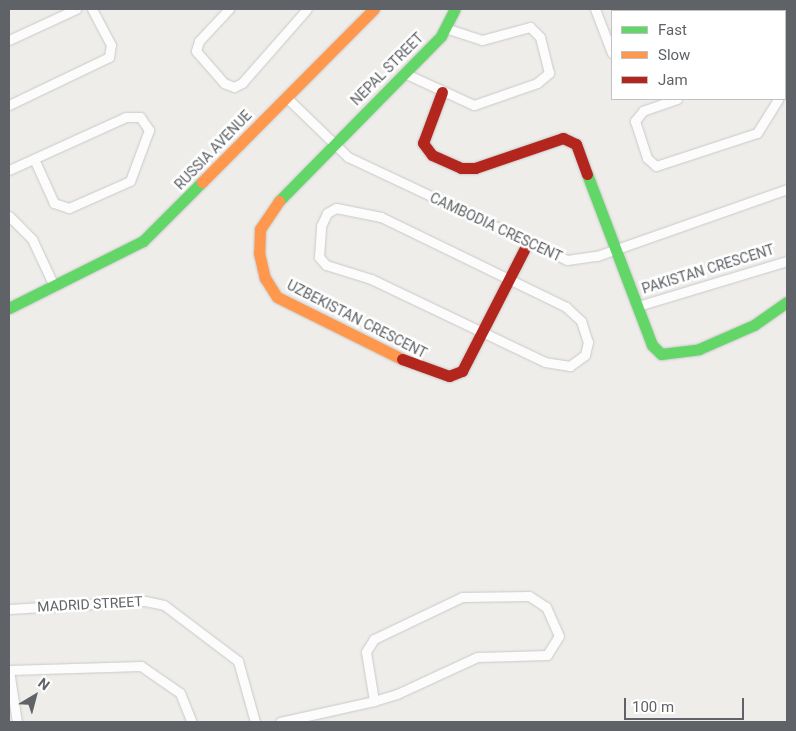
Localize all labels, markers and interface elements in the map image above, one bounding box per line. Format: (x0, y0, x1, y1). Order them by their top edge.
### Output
legend (611, 10, 786, 100)
text: Fast (658, 21, 687, 39)
street label: NEPAL STREET (347, 29, 427, 109)
text: Slow (658, 46, 690, 64)
text: Jam (658, 71, 688, 89)
street label: RUSSIA AVENUE (171, 107, 255, 193)
street label: CAMBODIA CRESCENT (427, 189, 565, 265)
street label: PAKISTAN CRESCENT (640, 241, 776, 297)
street label: UZBEKISTAN CRESCENT (284, 276, 430, 362)
street label: MADRID STREET (37, 593, 143, 615)
north arrow (10, 671, 60, 721)
text: N (35, 675, 53, 693)
scale bar (626, 688, 746, 720)
text: 100 m (632, 698, 674, 716)

